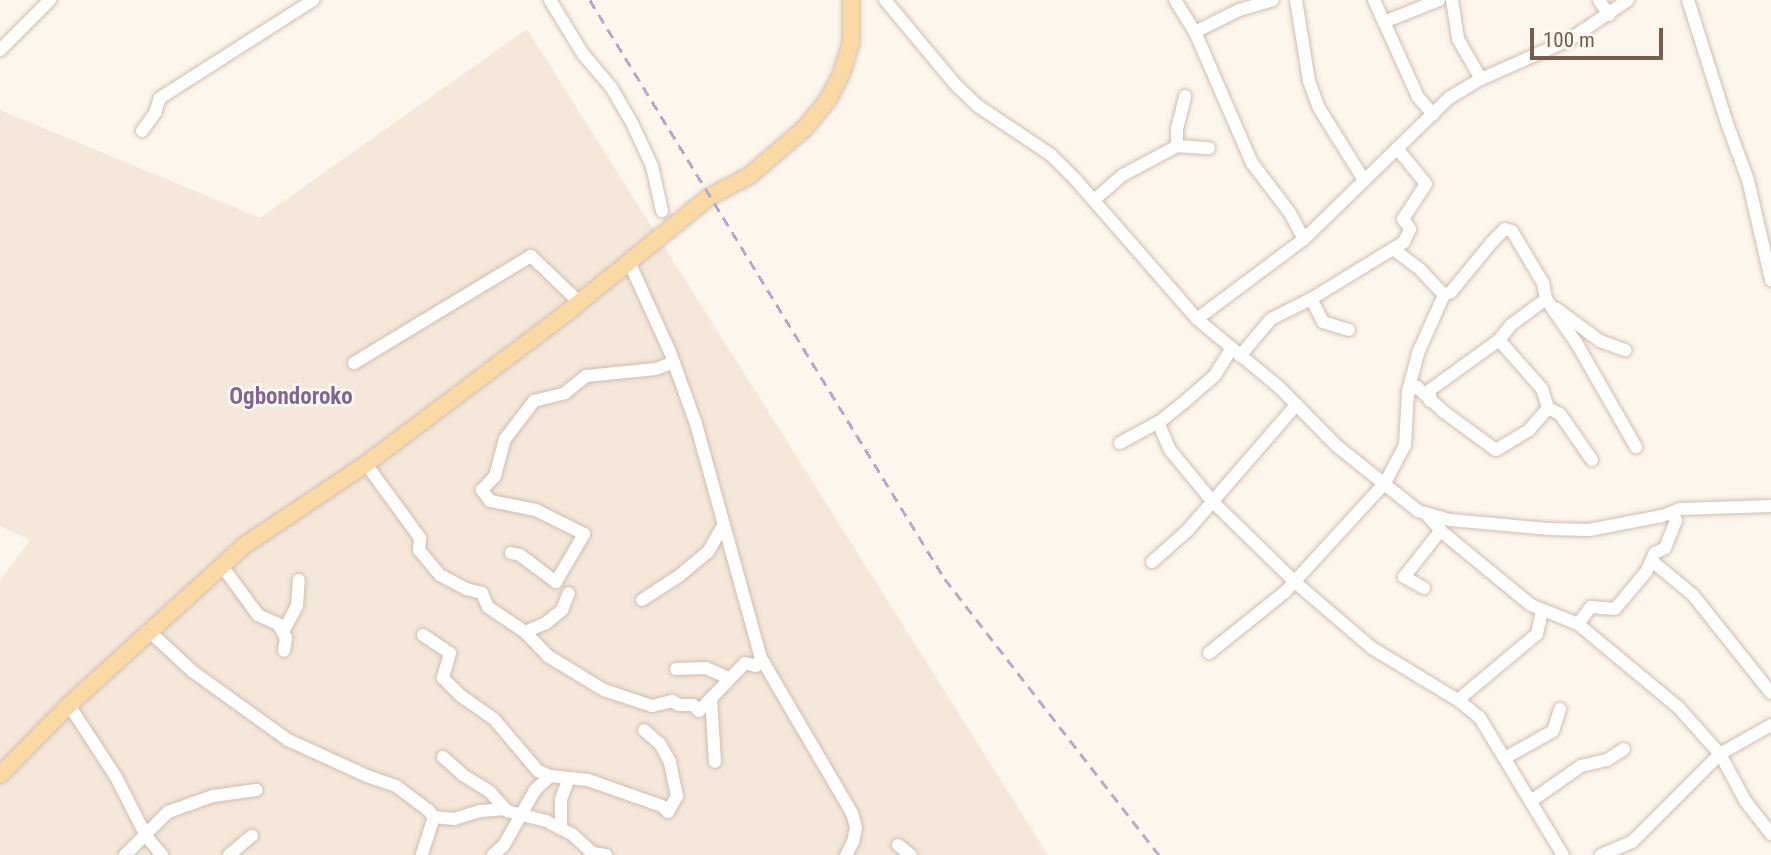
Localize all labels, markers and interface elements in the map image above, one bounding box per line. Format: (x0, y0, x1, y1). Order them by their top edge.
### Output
scale bar (1533, 14, 1666, 58)
text: 100 m (1543, 28, 1595, 52)
district label: Ogbondoroko (229, 383, 353, 411)

